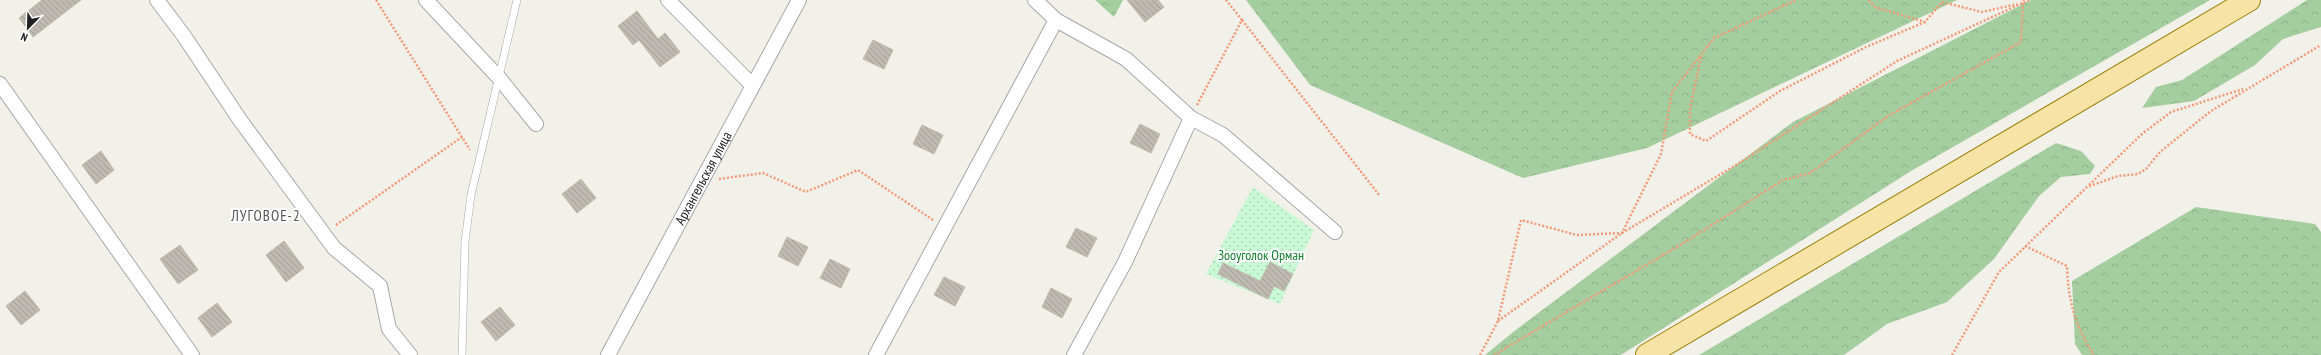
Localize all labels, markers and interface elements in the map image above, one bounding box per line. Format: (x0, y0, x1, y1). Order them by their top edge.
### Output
north arrow (8, 8, 48, 48)
text: N (19, 30, 30, 45)
street label: Архангельская улица (671, 128, 736, 228)
district label: ЛУГОВОЕ-2 (230, 206, 301, 225)
park label: Зооуголок Орман (1218, 246, 1304, 264)

